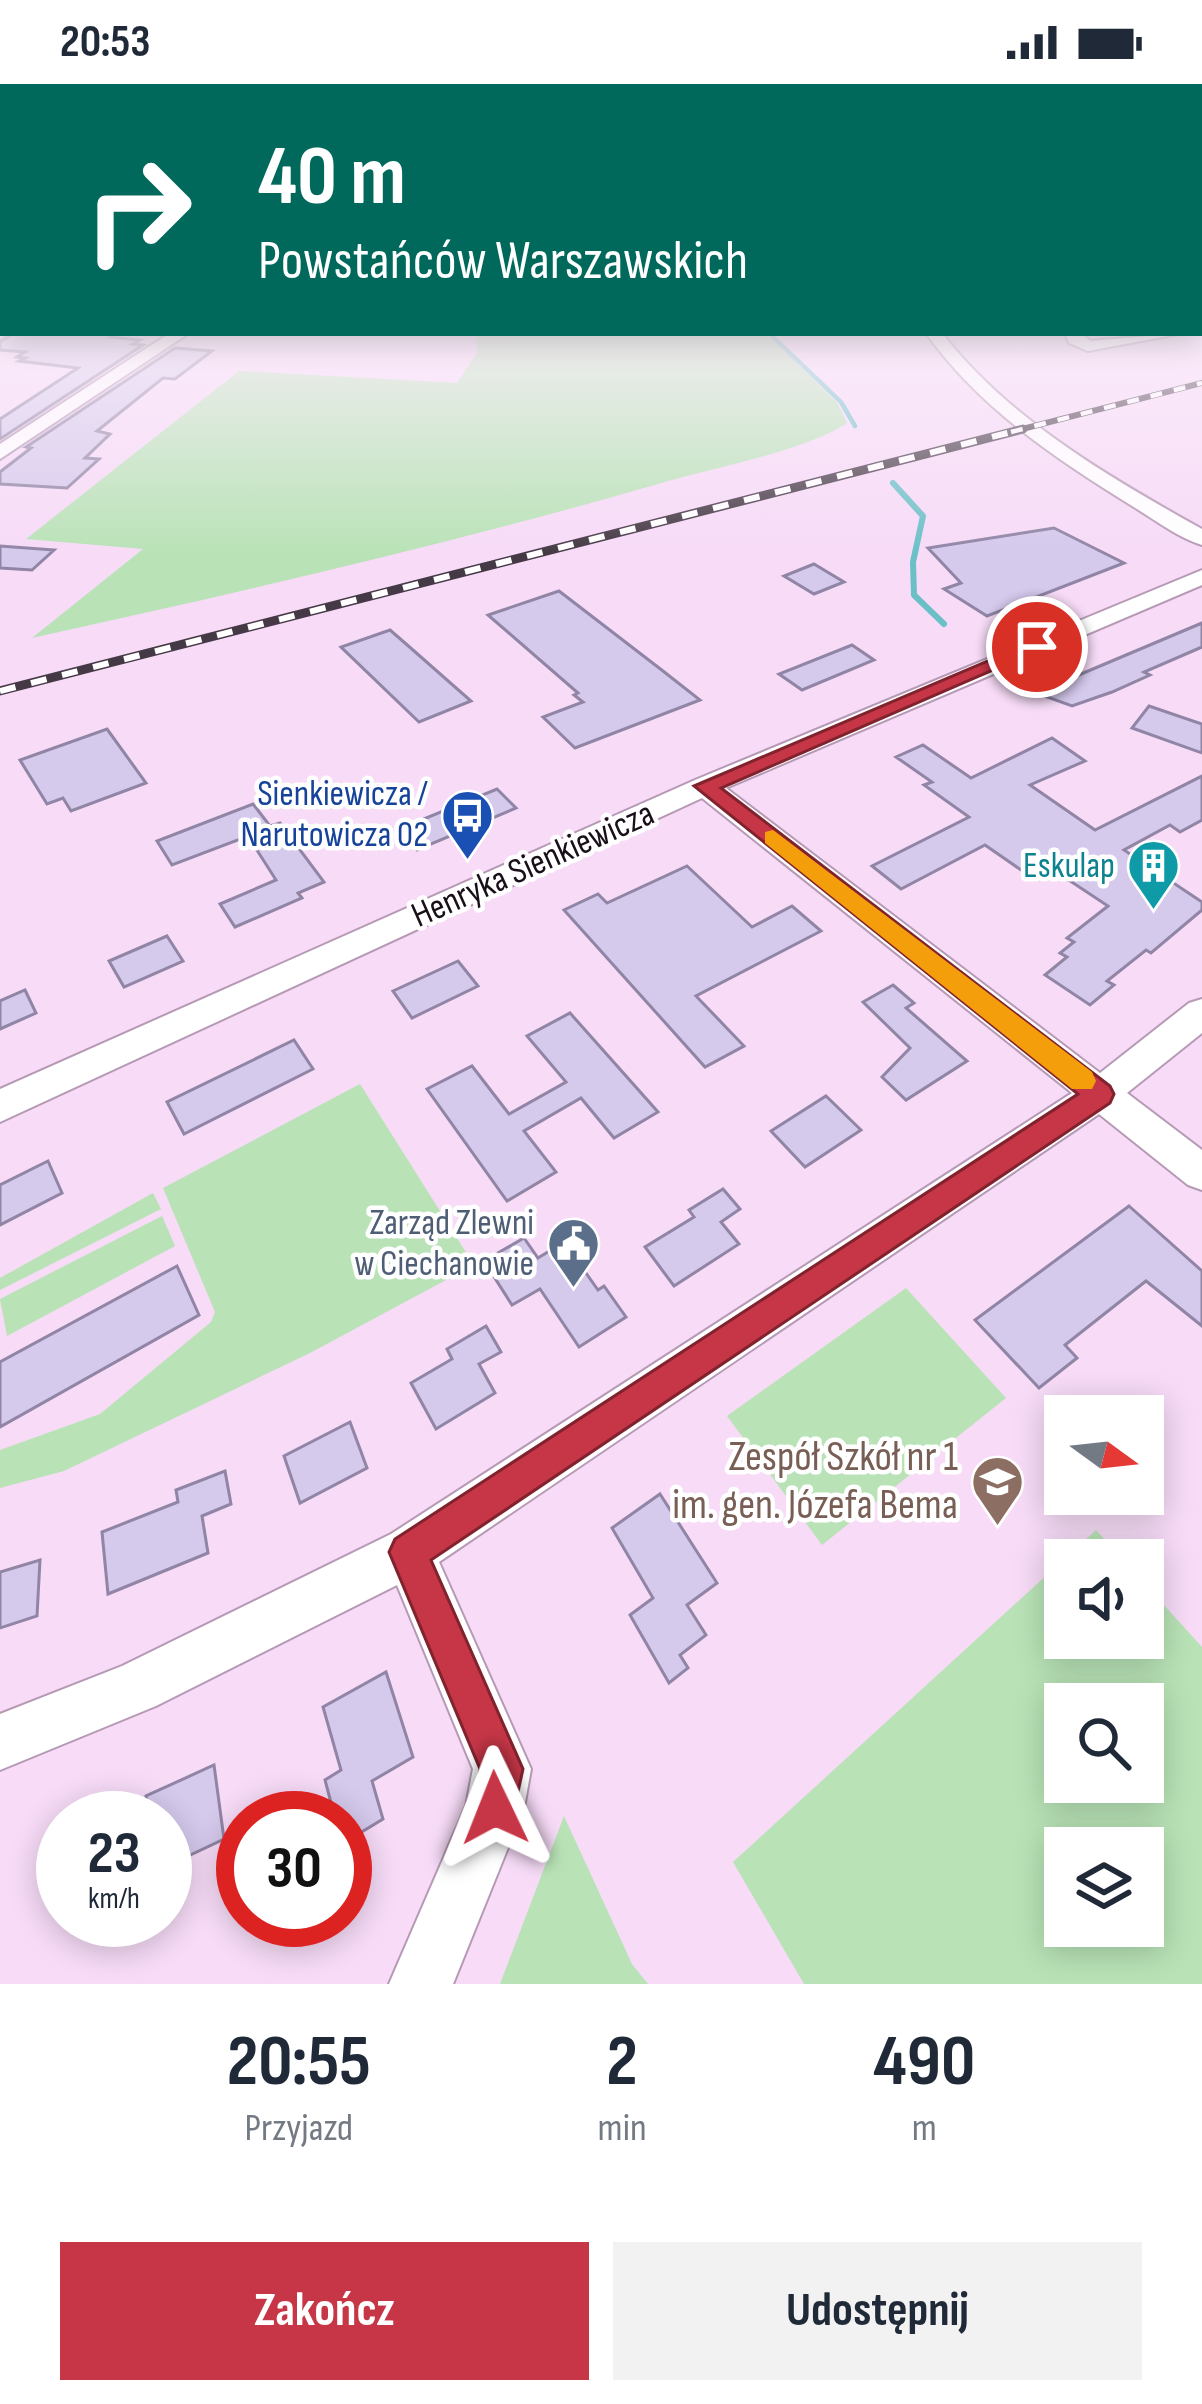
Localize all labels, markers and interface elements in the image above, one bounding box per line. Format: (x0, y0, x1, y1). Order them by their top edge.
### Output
text: 20:53 (60, 15, 151, 70)
text: 40 m (258, 127, 406, 228)
icon: right (60, 132, 216, 288)
text: Powstańców Warszawskich (258, 229, 748, 294)
pin (986, 596, 1088, 698)
icon: arrive (1004, 614, 1070, 680)
place label: Sienkiewicza / Narutowicza 02 (240, 773, 429, 857)
bus stop icon: Sienkiewicza / Narutowicza 02 (439, 787, 495, 861)
street label: Henryka Sienkiewicza (405, 792, 661, 938)
building icon: Eskulap (1126, 838, 1182, 912)
place label: Eskulap (1023, 845, 1115, 888)
place label: Zarząd Zlewni w Ciechanowie (354, 1202, 534, 1286)
public building icon: Zarząd Zlewni w Ciechanowie (545, 1216, 601, 1290)
north arrow (1044, 1395, 1164, 1515)
map controls (1044, 1395, 1164, 1947)
place label: Zespół Szkół nr 1 im. gen. Józefa Bema (672, 1432, 958, 1531)
school or university icon: Zespół Szkół nr 1 im. gen. Józefa Bema (969, 1453, 1025, 1527)
button: sound (1044, 1539, 1164, 1659)
button: search (1044, 1683, 1164, 1803)
position arrow (432, 1745, 558, 1871)
speed limit sign: 30 (216, 1791, 372, 1947)
text: 23 (87, 1818, 141, 1890)
button: layers (1044, 1827, 1164, 1947)
text: km/h (88, 1881, 140, 1917)
text: 20:55 (227, 2019, 371, 2106)
text: 2 (606, 2019, 638, 2106)
text: 490 (873, 2019, 975, 2106)
text: Przyjazd (244, 2105, 353, 2152)
text: min (598, 2105, 647, 2152)
text: m (912, 2105, 937, 2152)
button: Zakończ (60, 2242, 589, 2380)
button: Udostępnij (613, 2242, 1142, 2380)

